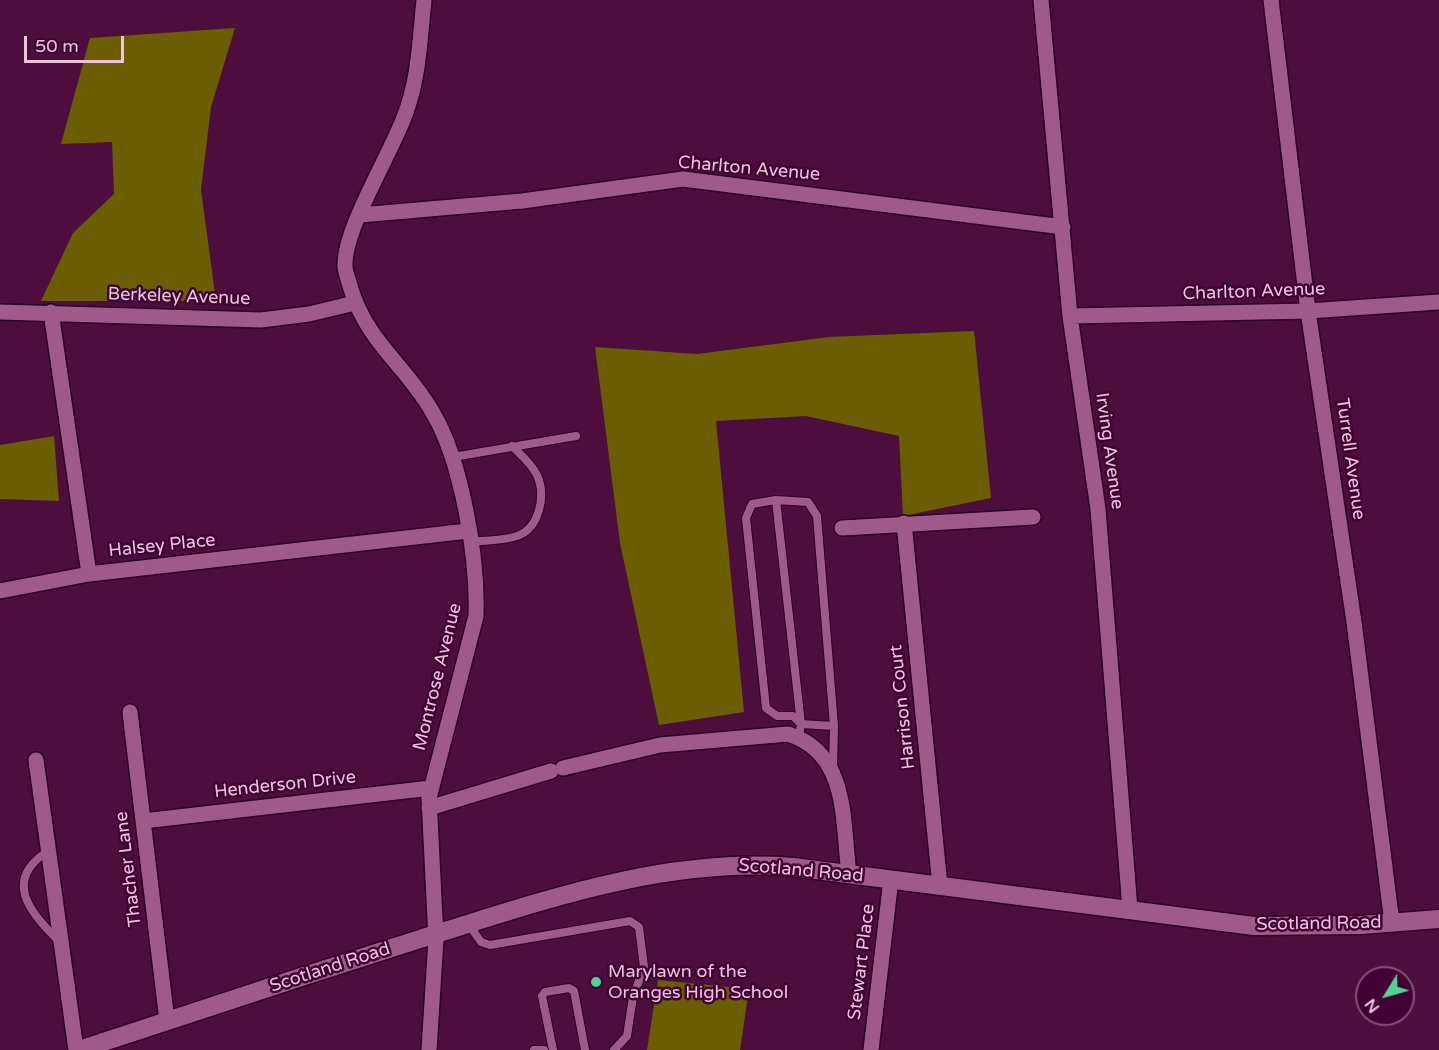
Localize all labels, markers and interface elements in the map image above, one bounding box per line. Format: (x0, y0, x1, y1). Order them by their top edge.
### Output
scale bar (27, 24, 128, 62)
text: 50 m (35, 35, 79, 57)
street label: Charlton Avenue (677, 152, 821, 186)
street label: Charlton Avenue (1182, 279, 1326, 305)
street label: Berkeley Avenue (107, 284, 251, 310)
street label: Irving Avenue (1090, 391, 1128, 511)
street label: Turrell Avenue (1331, 397, 1369, 521)
street label: Halsey Place (107, 530, 217, 562)
street label: Montrose Avenue (409, 601, 467, 753)
street label: Harrison Court (886, 644, 920, 770)
street label: Henderson Drive (213, 767, 357, 803)
street label: Thacher Lane (111, 810, 147, 928)
street label: Scotland Road (738, 855, 864, 887)
street label: Stewart Place (844, 903, 880, 1021)
street label: Scotland Road (1256, 912, 1382, 936)
street label: Scotland Road (267, 938, 393, 998)
place label: Marylawn of the Oranges High School (608, 961, 788, 1004)
north arrow (1355, 966, 1415, 1026)
marker: Marylawn of the Oranges High School (589, 975, 603, 989)
text: N (1360, 994, 1384, 1017)

